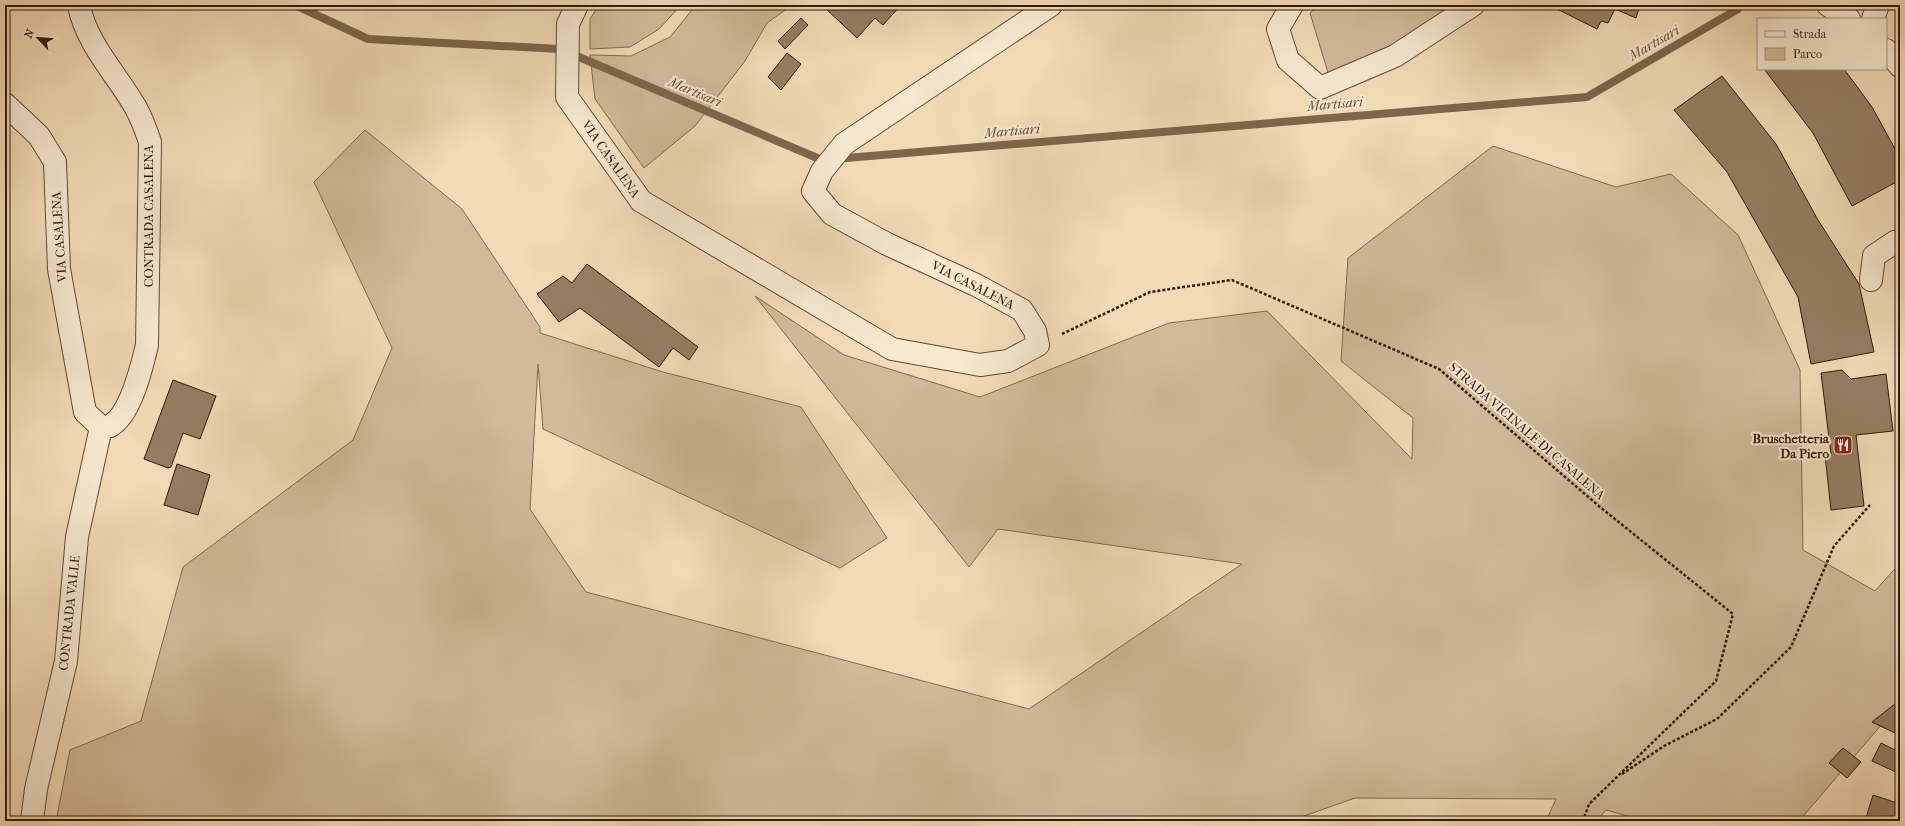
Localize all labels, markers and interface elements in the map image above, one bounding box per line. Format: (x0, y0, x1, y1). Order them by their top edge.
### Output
north arrow (18, 18, 58, 58)
legend (1757, 18, 1887, 70)
water label: Martisari (1625, 21, 1683, 65)
text: N (22, 27, 37, 40)
text: Strada (1793, 27, 1827, 41)
text: Parco (1793, 47, 1822, 61)
water label: Martisari (665, 73, 725, 111)
water label: Martisari (1305, 93, 1365, 115)
street label: VIA CASALENA (578, 117, 644, 201)
water label: Martisari (982, 120, 1042, 142)
street label: CONTRADA CASALENA (141, 144, 156, 287)
street label: VIA CASALENA (48, 191, 70, 284)
street label: VIA CASALENA (928, 257, 1017, 313)
street label: STRADA VICINALE DI CASALENA (1446, 359, 1608, 503)
place label: Bruschetteria Da Piero (1752, 431, 1830, 461)
restaurant icon: Bruschetteria Da Piero (1832, 434, 1854, 456)
street label: CONTRADA VALLE (55, 555, 83, 671)

